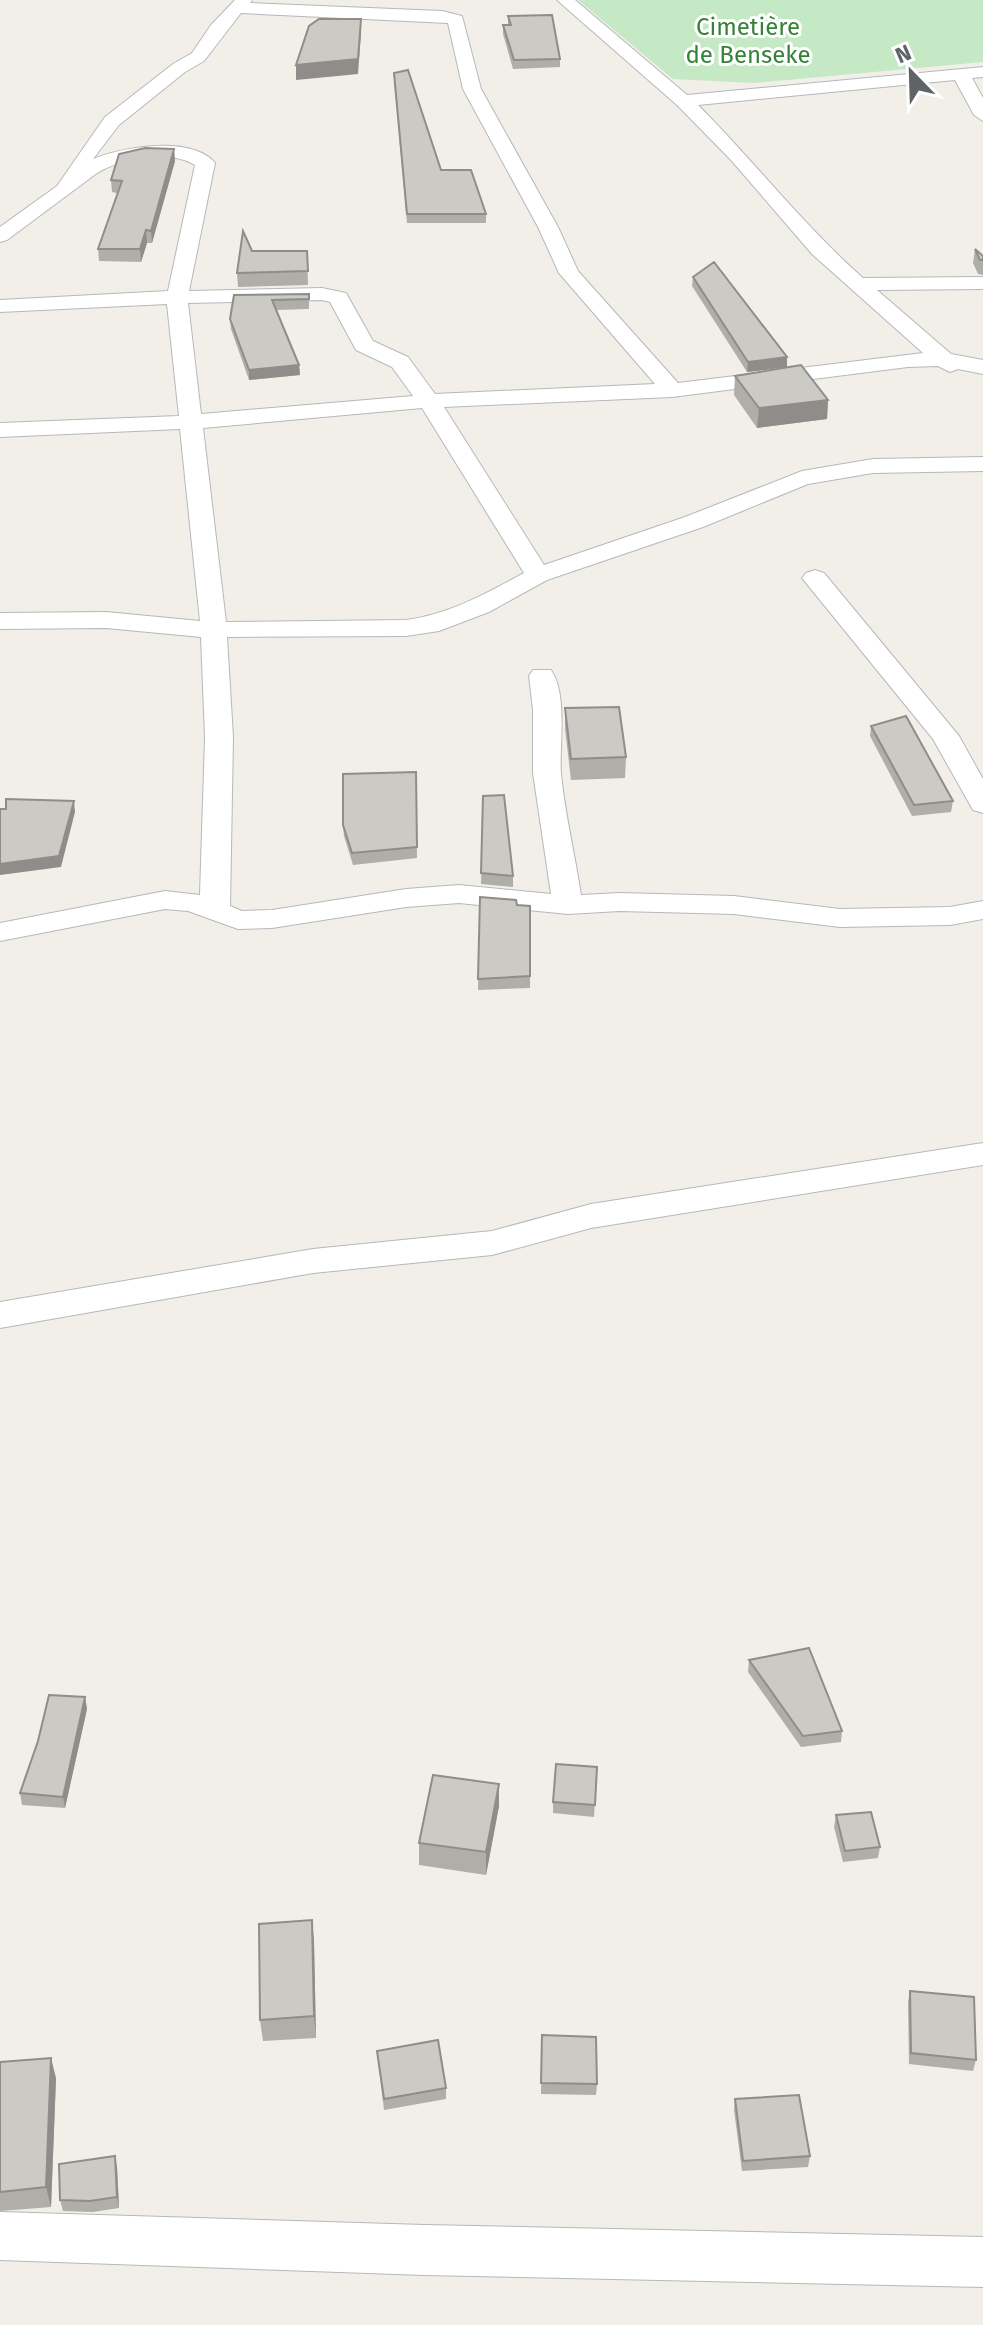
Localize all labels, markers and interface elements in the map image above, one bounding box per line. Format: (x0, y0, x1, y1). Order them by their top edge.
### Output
park label: Cimetière de Benseke (686, 13, 810, 69)
north arrow (871, 32, 951, 112)
text: N (891, 39, 915, 69)

